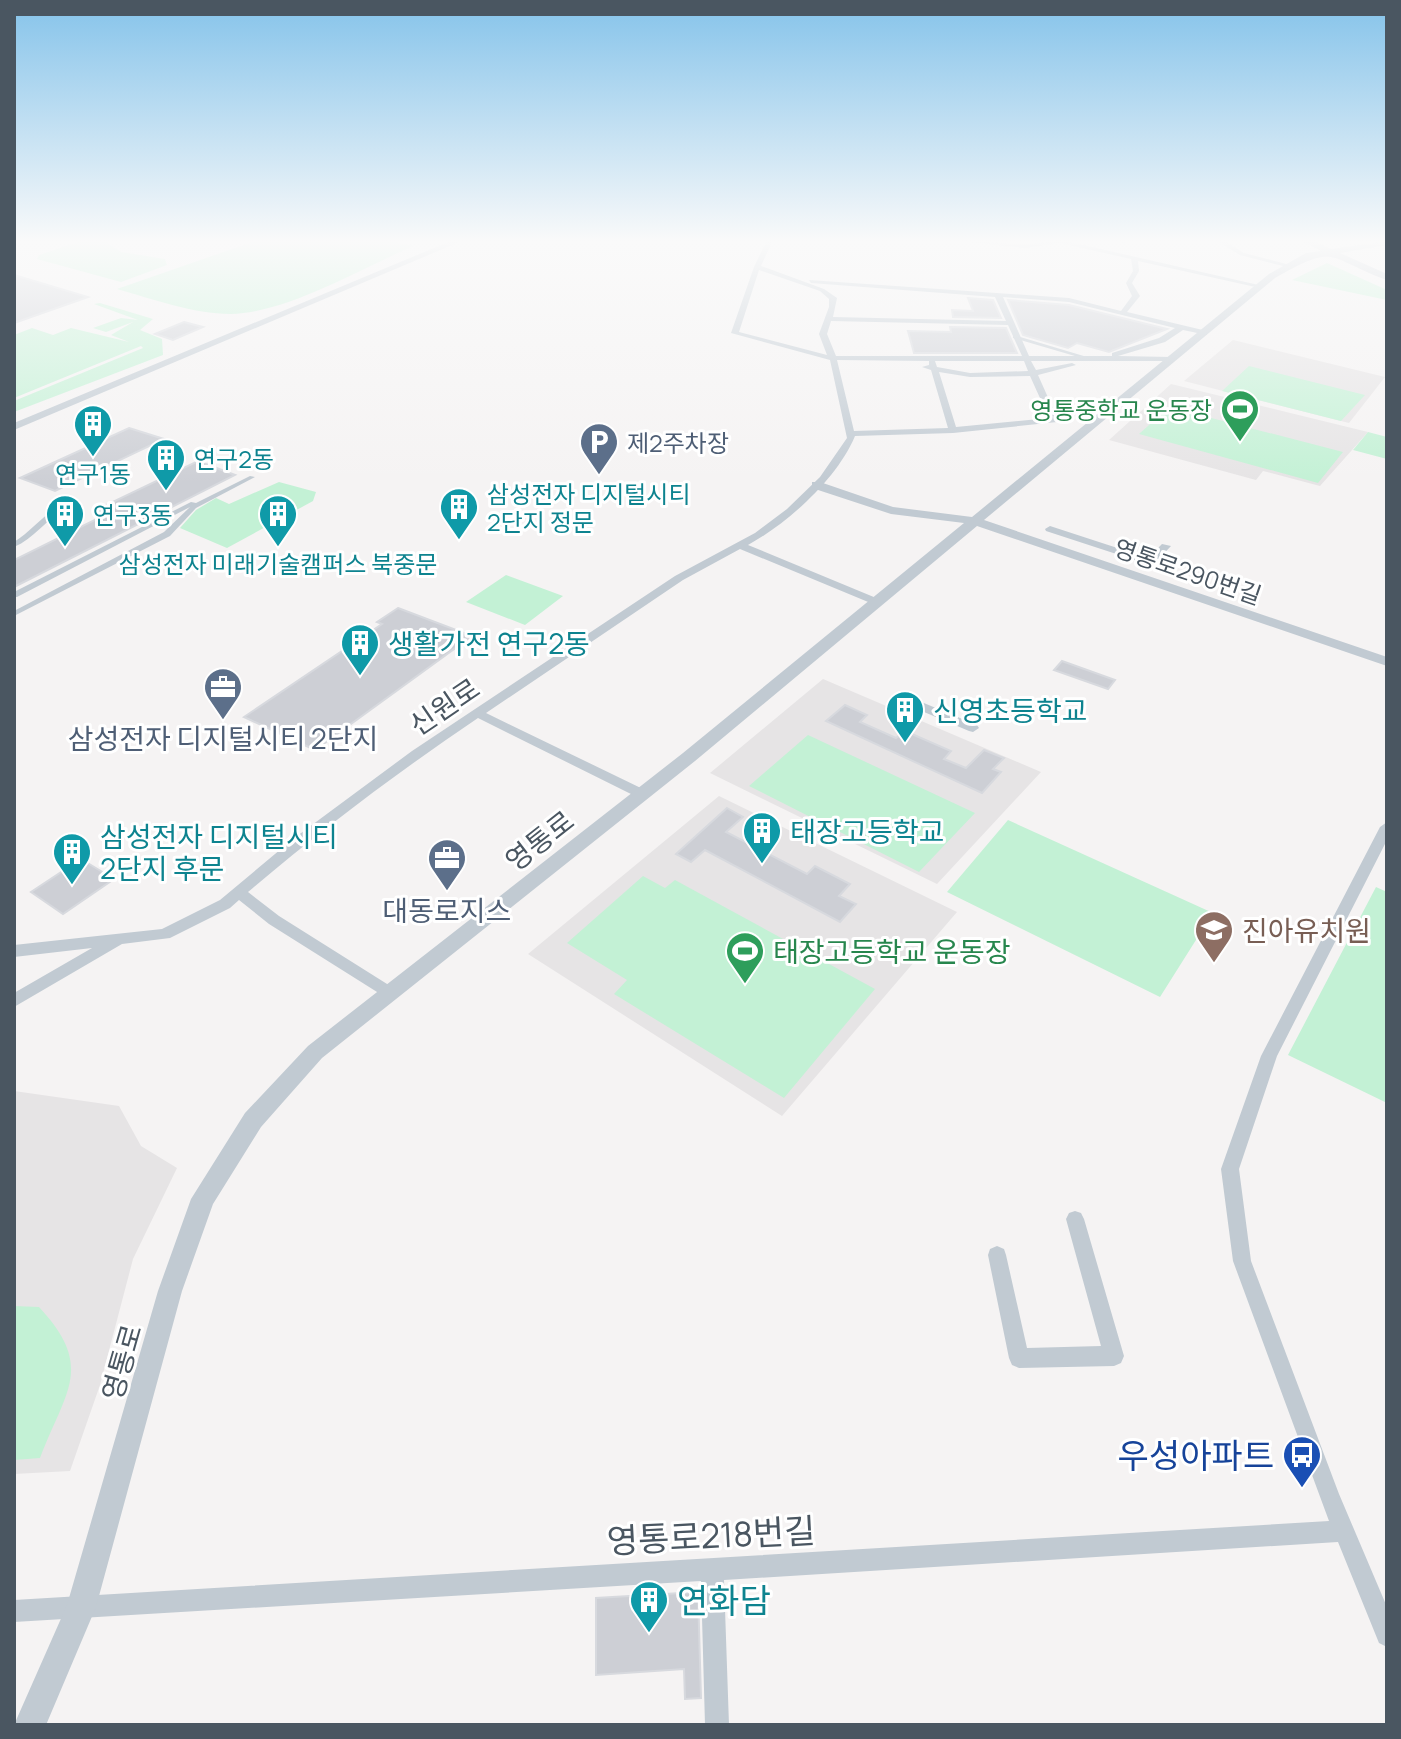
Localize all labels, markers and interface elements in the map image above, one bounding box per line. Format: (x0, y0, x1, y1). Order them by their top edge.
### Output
sports icon: 영통중학교 운동장 (1219, 388, 1261, 443)
place label: 영통중학교 운동장 (1031, 393, 1212, 426)
building icon: 연구1동 (72, 403, 114, 458)
parking icon: 제2주차장 (578, 421, 620, 476)
place label: 제2주차장 (627, 426, 729, 459)
building icon: 연구2동 (145, 437, 187, 492)
place label: 연구2동 (194, 442, 274, 475)
place label: 연구1동 (55, 457, 131, 490)
place label: 삼성전자 디지털시티 2단지 정문 (487, 477, 691, 538)
building icon: 삼성전자 디지털시티 2단지 정문 (438, 486, 480, 541)
building icon: 연구3동 (44, 493, 86, 548)
building icon: 삼성전자 미래기술캠퍼스 북중문 (257, 493, 299, 548)
place label: 연구3동 (93, 498, 173, 531)
street label: 영통로290번길 (1110, 530, 1266, 612)
place label: 삼성전자 미래기술캠퍼스 북중문 (119, 547, 437, 580)
building icon: 생활가전 연구2동 (339, 622, 381, 677)
place label: 생활가전 연구2동 (388, 624, 590, 662)
office icon: 삼성전자 디지털시티 2단지 (202, 666, 244, 721)
street label: 신원로 (401, 669, 487, 743)
building icon: 신영초등학교 (884, 689, 926, 744)
place label: 신영초등학교 (933, 691, 1088, 729)
place label: 삼성전자 디지털시티 2단지 (68, 719, 378, 757)
street label: 영통로 (497, 801, 581, 879)
building icon: 태장고등학교 (741, 810, 783, 865)
place label: 태장고등학교 (790, 812, 945, 850)
place label: 삼성전자 디지털시티 2단지 후문 (100, 817, 337, 887)
building icon: 삼성전자 디지털시티 2단지 후문 (51, 831, 93, 886)
office icon: 대동로지스 (426, 837, 468, 892)
place label: 대동로지스 (383, 891, 511, 929)
school or university icon: 진아유치원 (1193, 909, 1235, 964)
place label: 진아유치원 (1242, 911, 1371, 949)
sports icon: 태장고등학교 운동장 (724, 930, 766, 985)
place label: 태장고등학교 운동장 (773, 932, 1010, 970)
street label: 영통로 (92, 1320, 150, 1404)
place label: 우성아파트 (1118, 1432, 1274, 1478)
bus stop icon: 우성아파트 (1281, 1434, 1323, 1489)
street label: 영통로218번길 (606, 1507, 816, 1563)
place label: 연화담 (677, 1577, 771, 1623)
building icon: 연화담 (628, 1579, 670, 1634)

